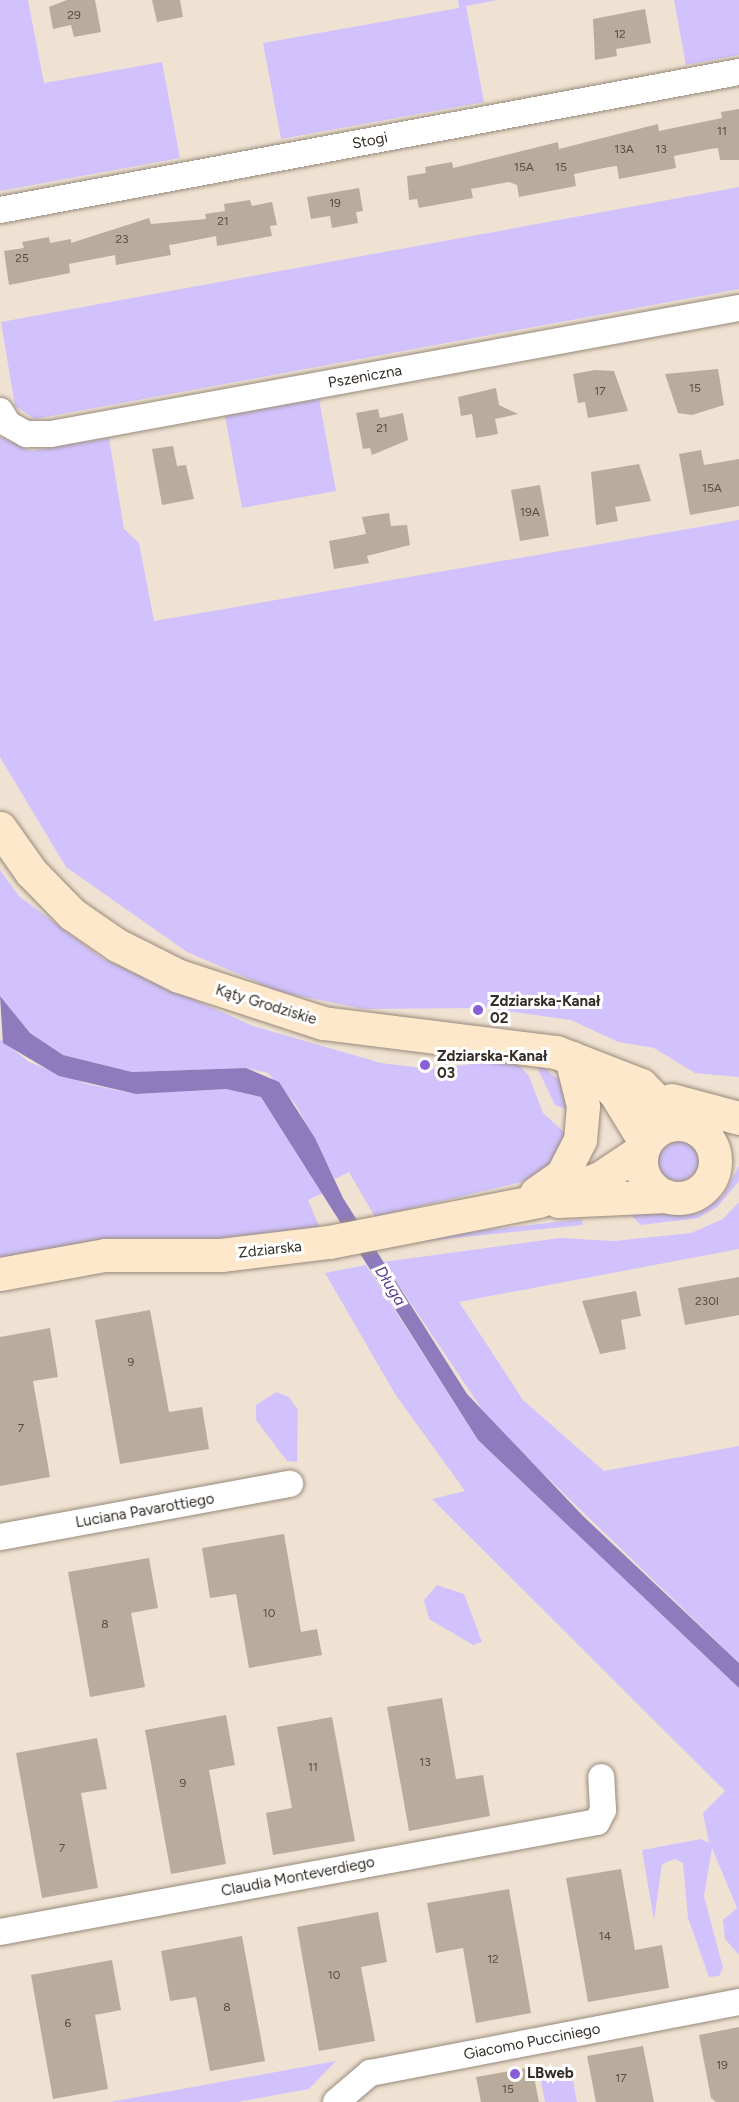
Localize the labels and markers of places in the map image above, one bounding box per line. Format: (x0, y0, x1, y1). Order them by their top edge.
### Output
place label: Zdziarska-Kanał 02 (490, 992, 600, 1027)
marker: Zdziarska-Kanał 02 (471, 1003, 485, 1017)
place label: Zdziarska-Kanał 03 (437, 1047, 547, 1082)
marker: Zdziarska-Kanał 03 (418, 1058, 432, 1072)
place label: LBweb (527, 2065, 574, 2083)
marker: LBweb (508, 2067, 522, 2081)

